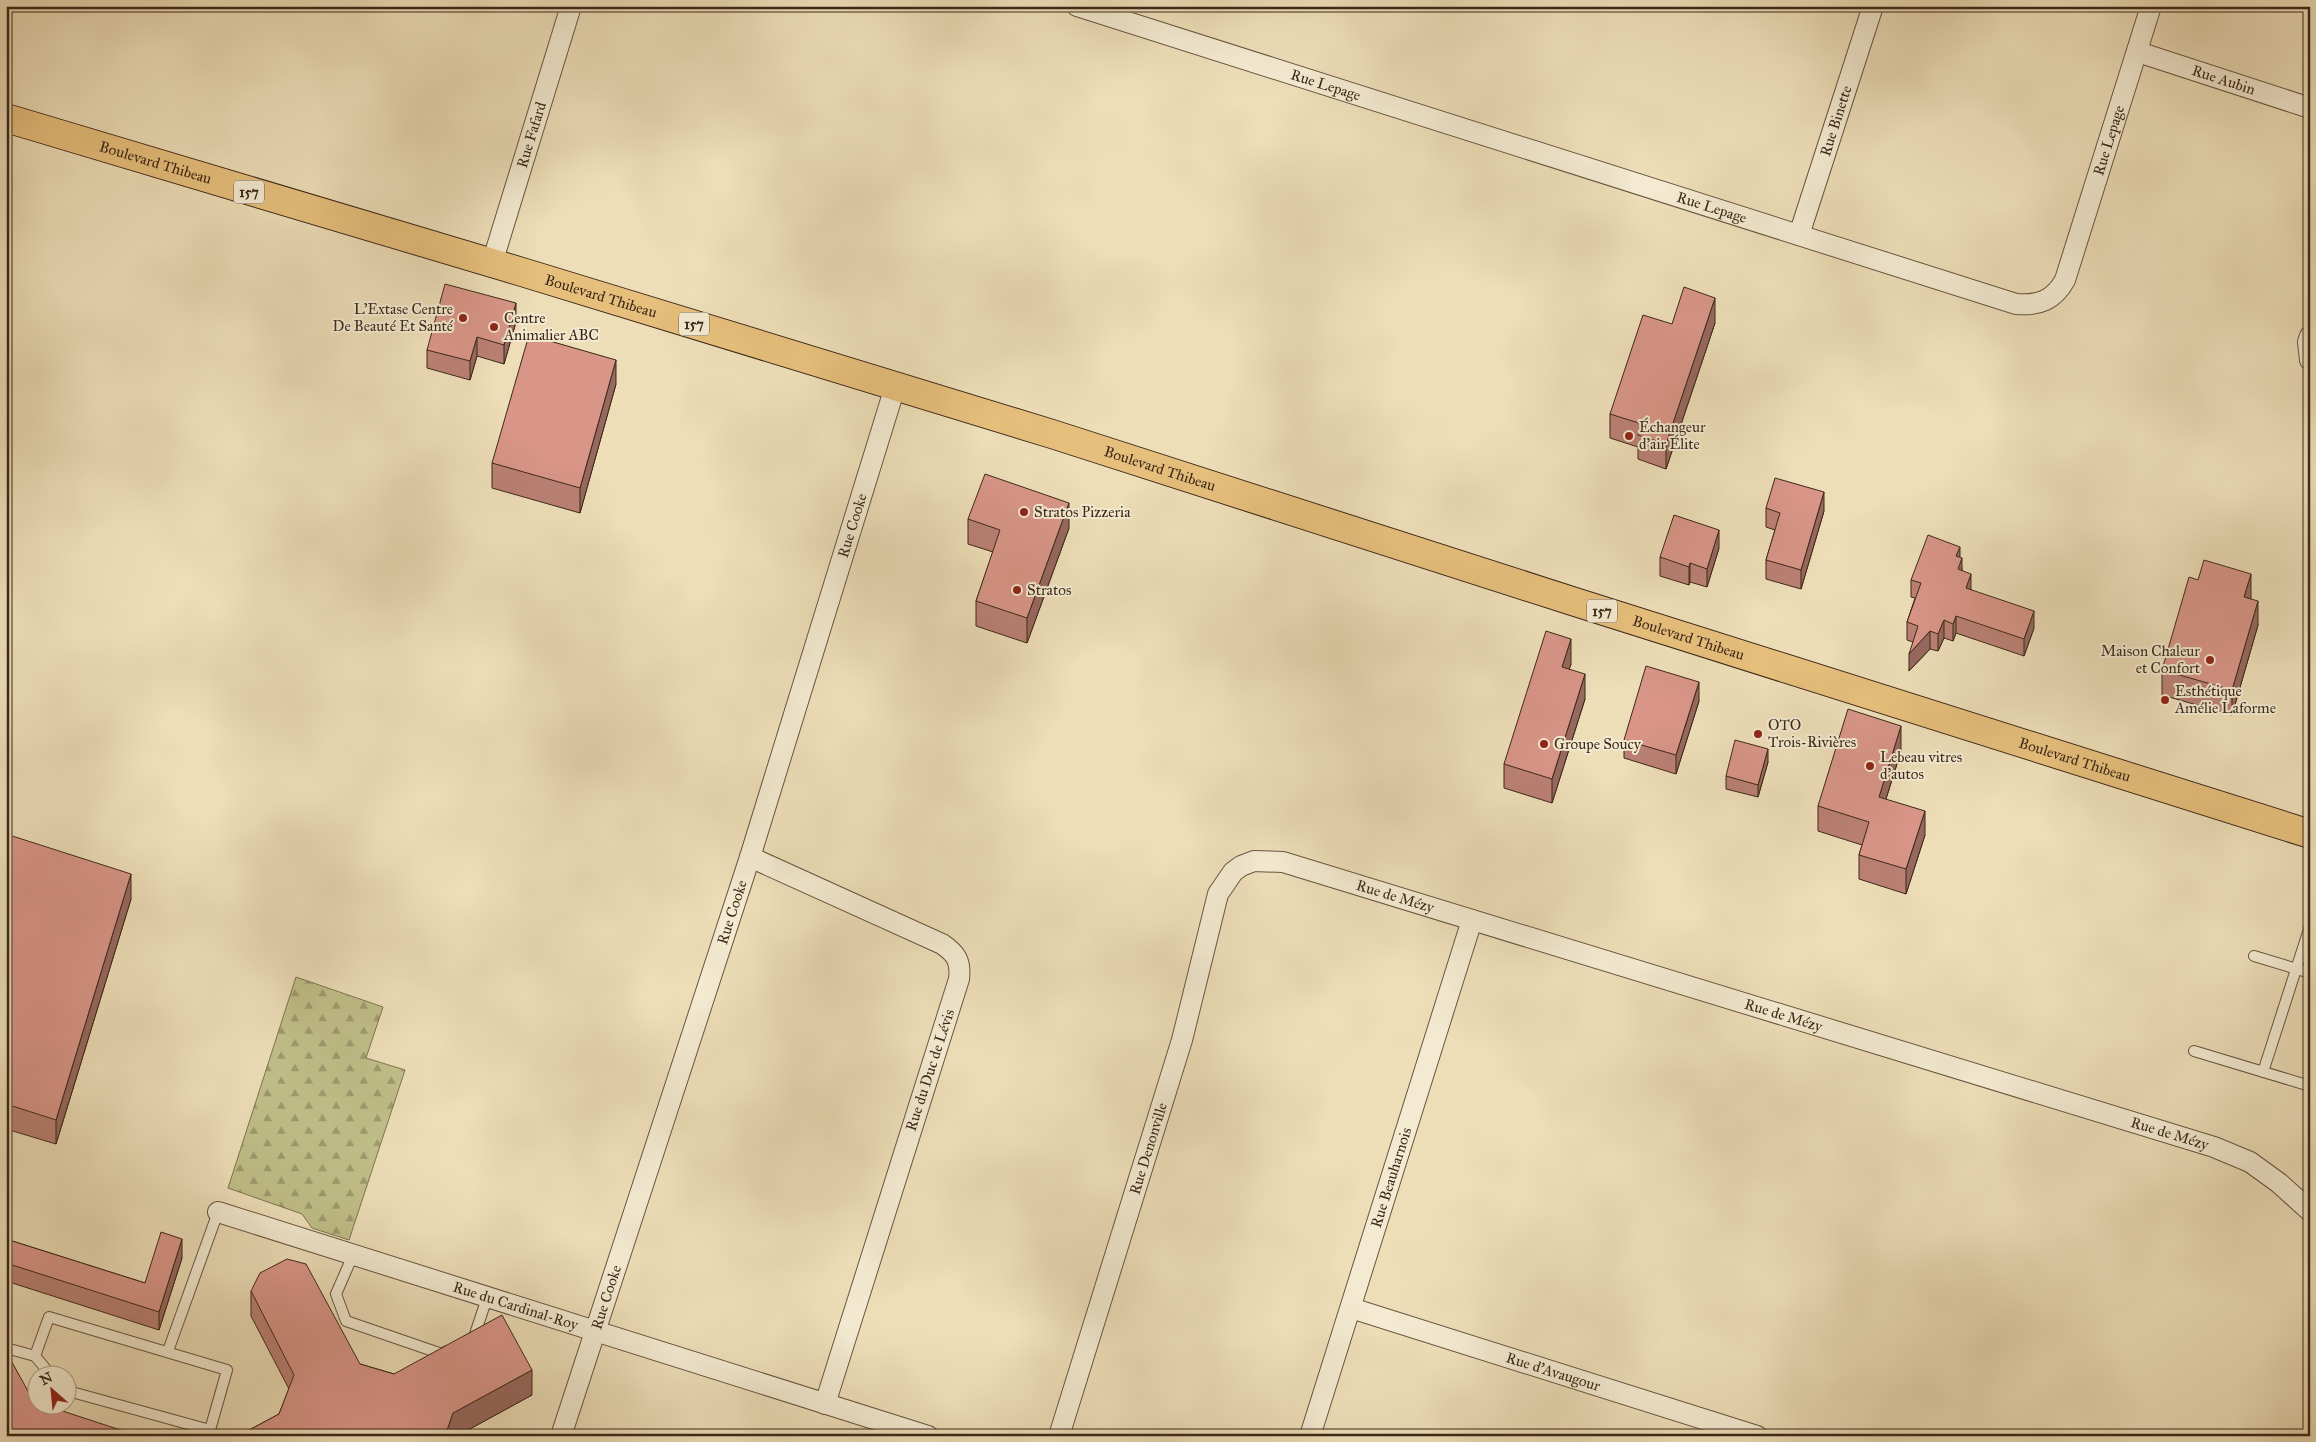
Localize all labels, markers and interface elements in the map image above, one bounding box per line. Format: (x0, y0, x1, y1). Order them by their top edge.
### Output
street label: Rue Aubin (2190, 61, 2257, 99)
street label: Rue Lepage (1289, 65, 1363, 104)
street label: Rue Binette (1816, 83, 1856, 158)
street label: Rue Fafard (513, 99, 550, 170)
street label: Rue Lepage (2089, 103, 2128, 178)
street label: Boulevard Thibeau (97, 137, 214, 188)
road number: 157 (234, 180, 264, 203)
street label: Rue Lepage (1675, 188, 1749, 227)
street label: Boulevard Thibeau (543, 271, 659, 322)
place label: L'Extase Centre De Beauté Et Santé (333, 300, 454, 335)
place label: Centre Animalier ABC (503, 309, 599, 344)
marker: L'Extase Centre De Beauté Et Santé (457, 312, 469, 324)
road number: 157 (679, 312, 709, 336)
marker: Centre Animalier ABC (488, 321, 500, 333)
place label: Échangeur d'air Élite (1639, 417, 1706, 453)
marker: Échangeur d'air Élite (1623, 430, 1635, 442)
street label: Boulevard Thibeau (1102, 442, 1218, 495)
street label: Rue Cooke (834, 491, 871, 560)
place label: Stratos Pizzeria (1034, 503, 1131, 521)
marker: Stratos Pizzeria (1018, 506, 1030, 518)
place label: Stratos (1027, 581, 1071, 599)
marker: Stratos (1011, 584, 1023, 596)
road number: 157 (1587, 600, 1617, 622)
street label: Boulevard Thibeau (1630, 612, 1747, 664)
place label: Maison Chaleur et Confort (2101, 642, 2201, 677)
marker: Maison Chaleur et Confort (2204, 654, 2216, 666)
place label: Esthétique Amélie Laforme (2174, 682, 2276, 717)
marker: Esthétique Amélie Laforme (2159, 694, 2171, 706)
place label: OTO Trois-Rivières (1768, 716, 1856, 751)
marker: OTO Trois-Rivières (1752, 728, 1764, 740)
street label: Boulevard Thibeau (2017, 734, 2133, 786)
place label: Groupe Soucy (1554, 735, 1642, 753)
marker: Groupe Soucy (1538, 738, 1550, 750)
place label: Lebeau vitres d'autos (1880, 748, 1962, 783)
marker: Lebeau vitres d'autos (1864, 760, 1876, 772)
street label: Rue de Mézy (1354, 876, 1437, 917)
street label: Rue Cooke (713, 878, 751, 947)
street label: Rue de Mézy (1742, 995, 1825, 1036)
street label: Rue du Duc de Lévis (902, 1007, 958, 1133)
street label: Rue Denonville (1126, 1100, 1171, 1197)
street label: Rue de Mézy (2129, 1113, 2212, 1154)
street label: Rue Beauharnois (1367, 1125, 1415, 1230)
street label: Rue Cooke (587, 1263, 625, 1332)
street label: Rue du Cardinal-Roy (451, 1278, 581, 1334)
street label: Rue d'Avaugour (1504, 1348, 1603, 1395)
north arrow (28, 1364, 78, 1414)
text: N (37, 1369, 56, 1389)

